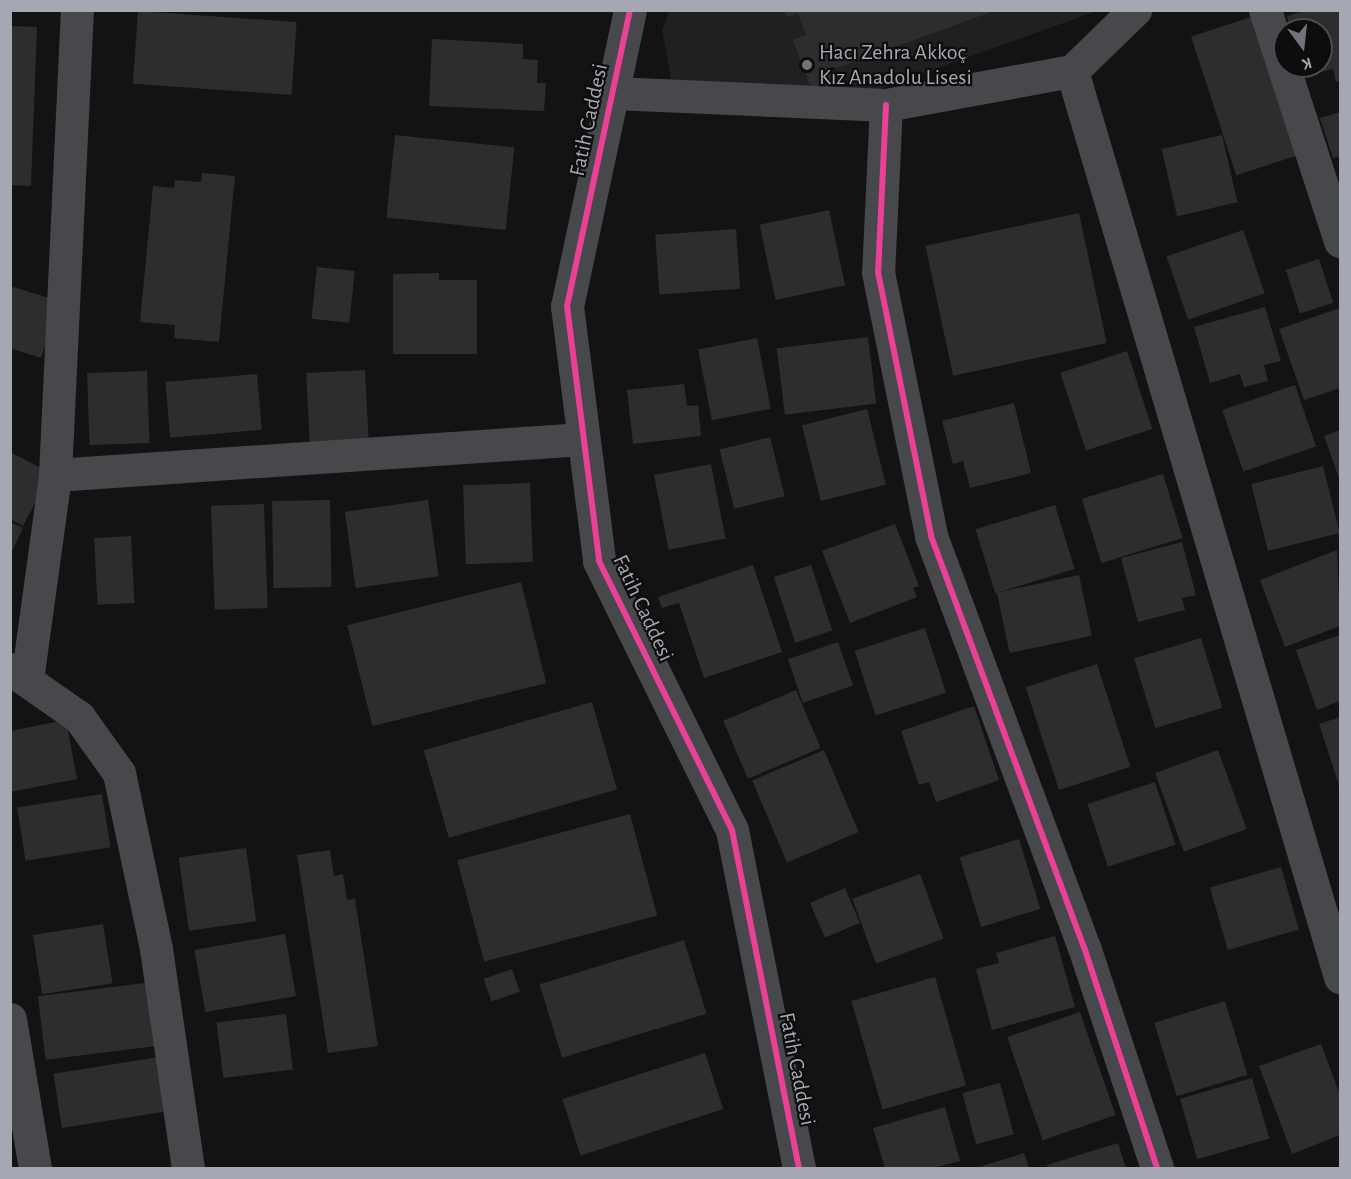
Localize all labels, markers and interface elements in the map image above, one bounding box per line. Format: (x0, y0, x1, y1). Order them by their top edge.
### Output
north arrow (1273, 18, 1333, 78)
place label: Hacı Zehra Akkoç Kız Anadolu Lisesi (819, 39, 972, 90)
text: K (1301, 55, 1314, 72)
marker: Hacı Zehra Akkoç Kız Anadolu Lisesi (800, 58, 814, 72)
street label: Fatih Caddesi (564, 61, 614, 179)
street label: Fatih Caddesi (607, 551, 679, 665)
street label: Fatih Caddesi (773, 1010, 821, 1128)

